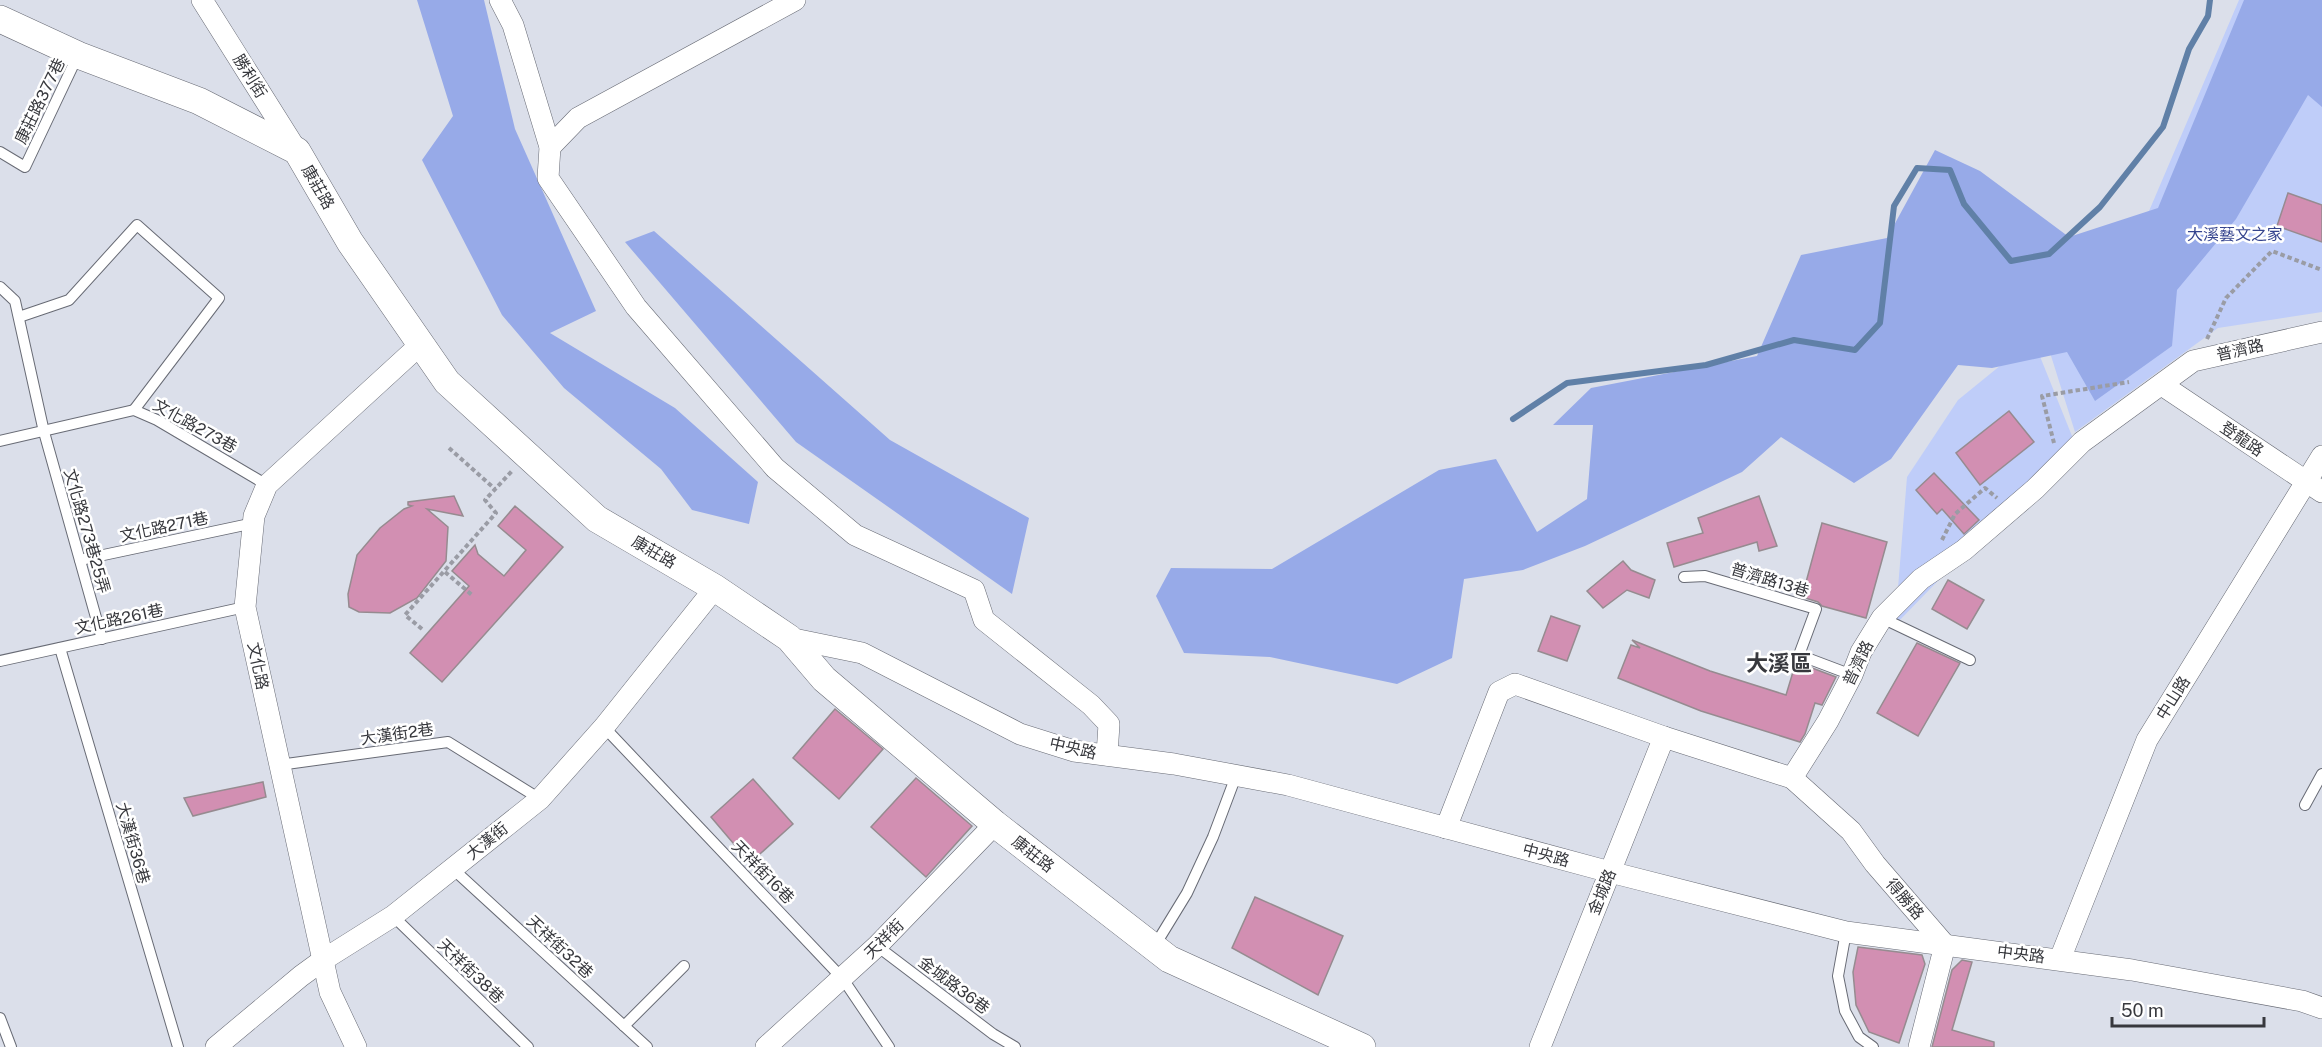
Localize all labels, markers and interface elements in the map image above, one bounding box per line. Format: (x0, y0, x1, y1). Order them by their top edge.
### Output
street label: 勝利街 (229, 51, 271, 101)
street label: 康莊路377巷 (11, 55, 69, 147)
street label: 康莊路 (298, 161, 338, 213)
park label: 大溪藝文之家 (2187, 225, 2283, 244)
street label: 普濟路 (2214, 335, 2266, 365)
street label: 文化路273巷 (150, 395, 240, 457)
street label: 登龍路 (2217, 418, 2267, 460)
street label: 文化路273巷25弄 (60, 467, 114, 595)
street label: 文化路271巷 (118, 508, 210, 546)
street label: 康莊路 (628, 532, 680, 572)
street label: 普濟路13巷 (1729, 559, 1811, 601)
street label: 文化路261巷 (73, 600, 165, 638)
street label: 普濟路 (1839, 637, 1877, 689)
street label: 文化路 (244, 641, 272, 691)
district label: 大溪區 (1746, 650, 1812, 676)
street label: 中山路 (2152, 673, 2194, 723)
street label: 大漢街2巷 (359, 719, 435, 749)
street label: 中央路 (1047, 733, 1099, 763)
street label: 大漢街36巷 (112, 800, 154, 886)
street label: 大漢街 (462, 819, 512, 863)
street label: 康莊路 (1008, 832, 1058, 876)
street label: 天祥街16巷 (728, 836, 798, 908)
street label: 中央路 (1520, 840, 1572, 870)
street label: 金城路 (1584, 866, 1620, 918)
street label: 得勝路 (1882, 875, 1928, 923)
street label: 天祥街32巷 (523, 912, 597, 982)
street label: 天祥街 (860, 915, 908, 963)
street label: 天祥街38巷 (434, 935, 508, 1007)
street label: 中央路 (1996, 942, 2046, 966)
street label: 金城路36巷 (915, 952, 993, 1018)
scale bar (2112, 990, 2264, 1028)
text: 50 m (2121, 1000, 2164, 1021)

